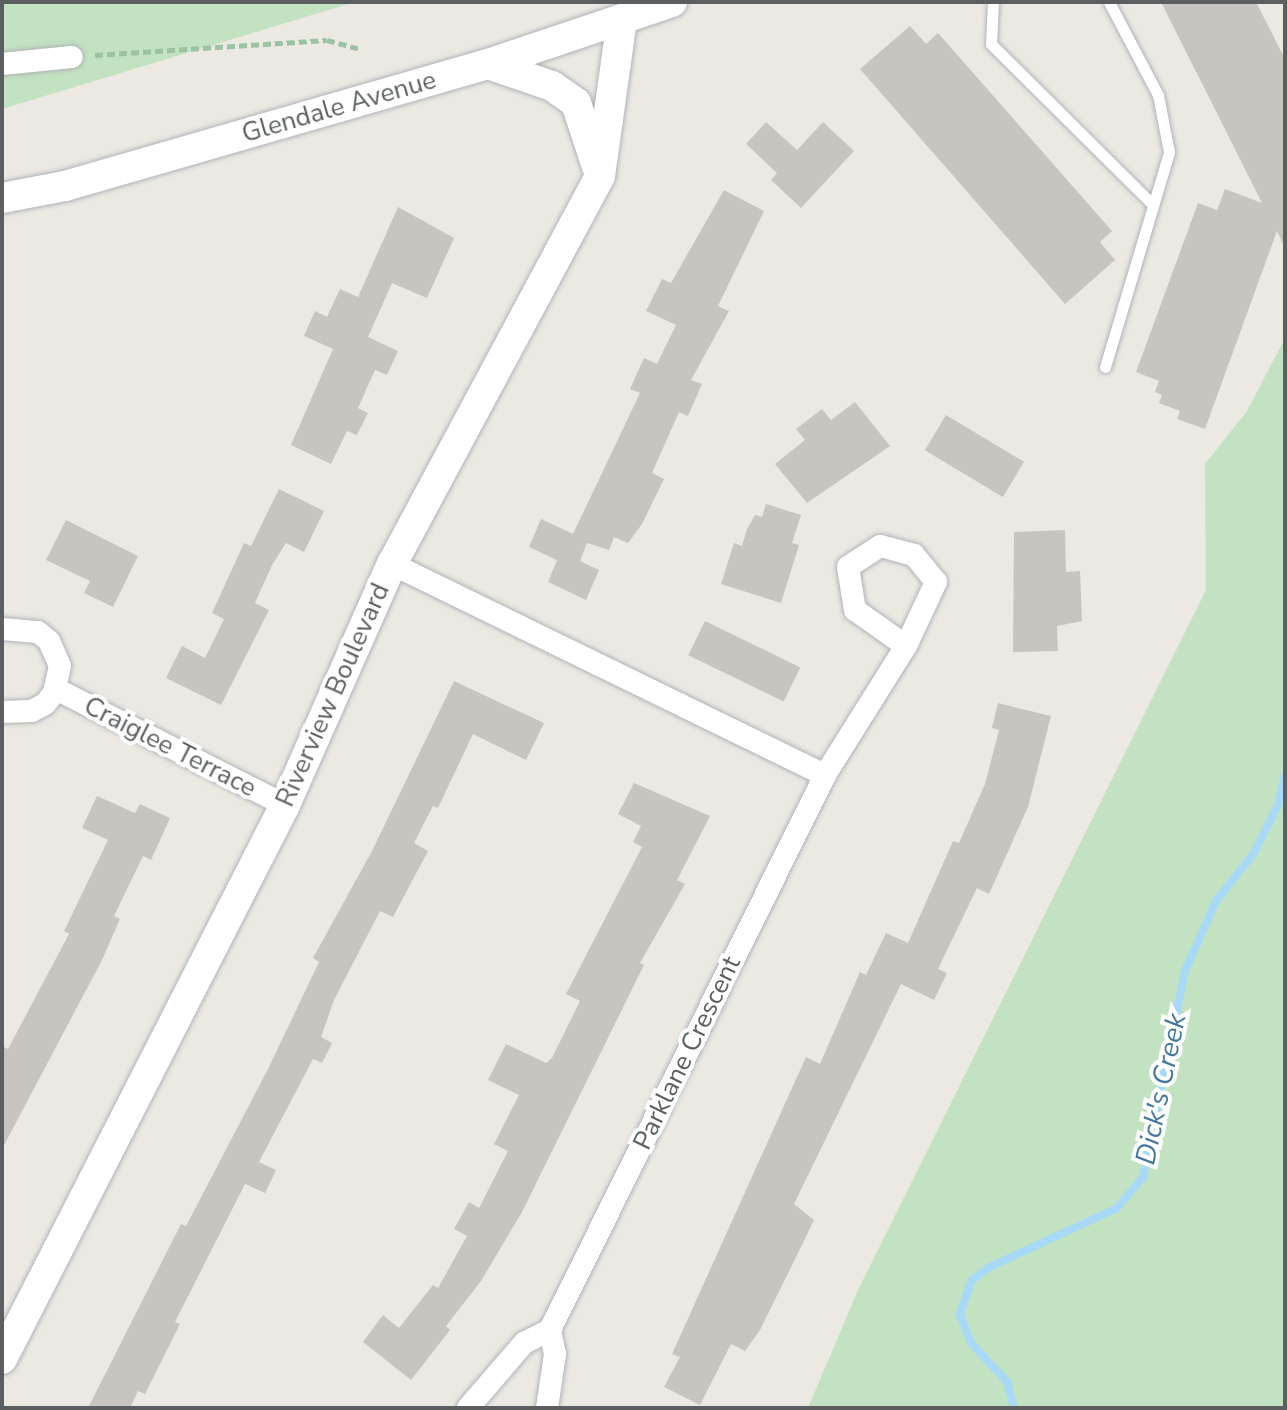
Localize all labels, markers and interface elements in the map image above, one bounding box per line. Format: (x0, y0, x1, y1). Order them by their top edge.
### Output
street label: Glendale Avenue (238, 64, 440, 150)
street label: Riverview Boulevard (270, 578, 396, 812)
street label: Craiglee Terrace (79, 690, 261, 804)
street label: Parklane Crescent (627, 951, 747, 1155)
water label: Dick's Creek (1129, 1010, 1193, 1168)

